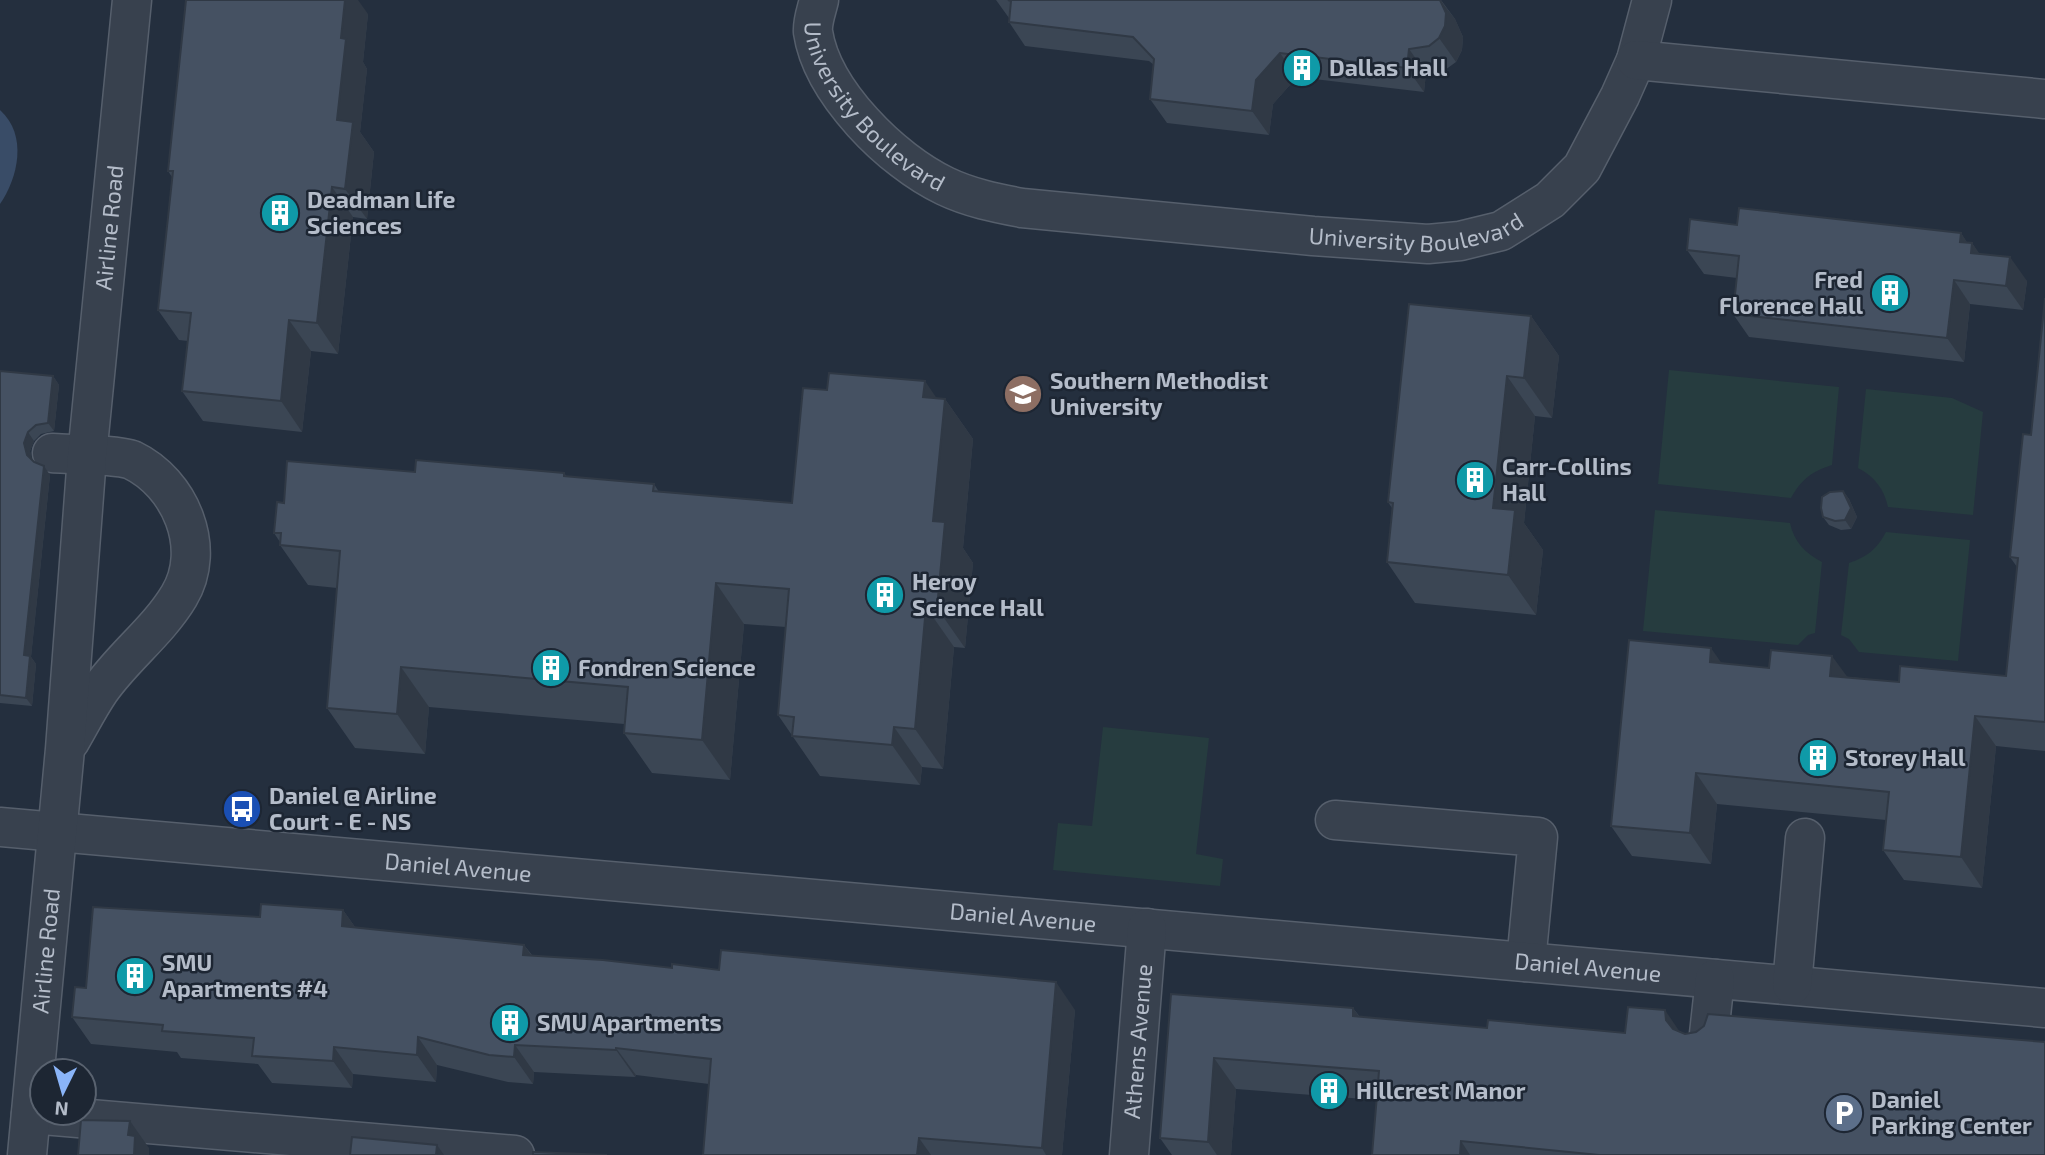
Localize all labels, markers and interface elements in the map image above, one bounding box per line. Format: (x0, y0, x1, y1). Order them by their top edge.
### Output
street label: University Boulevard (800, 22, 950, 197)
building icon: Dallas Hall (1281, 47, 1323, 89)
place label: Dallas Hall (1329, 53, 1448, 81)
street label: Airline Road (88, 164, 129, 292)
place label: Deadman Life Sciences (307, 185, 456, 239)
building icon: Deadman Life Sciences (259, 192, 301, 234)
street label: University Boulevard (1308, 206, 1528, 257)
place label: Fred Florence Hall (1719, 265, 1863, 319)
building icon: Fred Florence Hall (1869, 272, 1911, 314)
place label: Southern Methodist University (1050, 366, 1268, 420)
school or university icon: Southern Methodist University (1002, 373, 1044, 415)
place label: Carr-Collins Hall (1502, 452, 1632, 506)
building icon: Carr-Collins Hall (1454, 459, 1496, 501)
place label: Heroy Science Hall (912, 567, 1044, 621)
building icon: Heroy Science Hall (864, 574, 906, 616)
building icon: Fondren Science (530, 647, 572, 689)
place label: Fondren Science (578, 653, 756, 681)
building icon: Storey Hall (1797, 737, 1839, 779)
place label: Storey Hall (1845, 743, 1966, 771)
place label: Daniel @ Airline Court - E - NS (269, 781, 437, 835)
bus stop icon: Daniel @ Airline Court - E - NS (221, 788, 263, 830)
street label: Daniel Avenue (384, 846, 533, 887)
street label: Airline Road (25, 887, 65, 1015)
street label: Daniel Avenue (948, 896, 1098, 937)
street label: Daniel Avenue (1513, 946, 1663, 987)
place label: SMU Apartments #4 (162, 948, 328, 1002)
building icon: SMU Apartments #4 (114, 955, 156, 997)
street label: Athens Avenue (1117, 963, 1157, 1120)
building icon: SMU Apartments (489, 1002, 531, 1044)
place label: SMU Apartments (537, 1008, 722, 1036)
north arrow (28, 1057, 98, 1127)
building icon: Hillcrest Manor (1308, 1070, 1350, 1112)
place label: Hillcrest Manor (1356, 1076, 1526, 1104)
place label: Daniel Parking Center (1871, 1085, 2032, 1139)
parking icon: Daniel Parking Center (1823, 1092, 1865, 1134)
text: N (54, 1097, 69, 1121)

